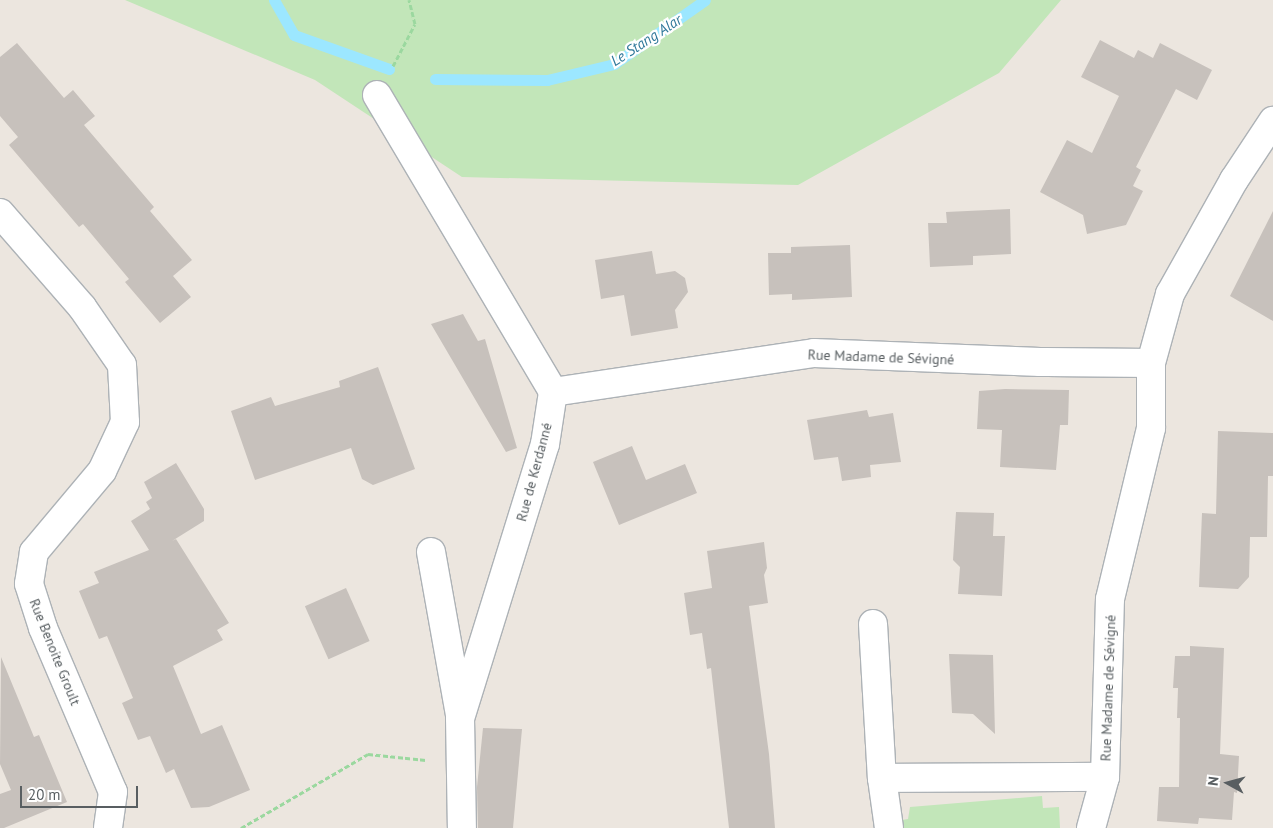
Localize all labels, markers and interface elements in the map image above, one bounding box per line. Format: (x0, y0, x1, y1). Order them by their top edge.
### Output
water label: Le Stang Alar (607, 10, 685, 70)
street label: Rue Madame de Sévigné (807, 346, 955, 368)
street label: Rue de Kerdanné (513, 421, 555, 523)
street label: Rue Benoite Groult (26, 596, 84, 708)
street label: Rue Madame de Sévigné (1097, 614, 1119, 762)
north arrow (1203, 758, 1253, 808)
scale bar (22, 776, 140, 808)
text: N (1204, 776, 1223, 787)
text: 20 m (28, 785, 61, 804)

